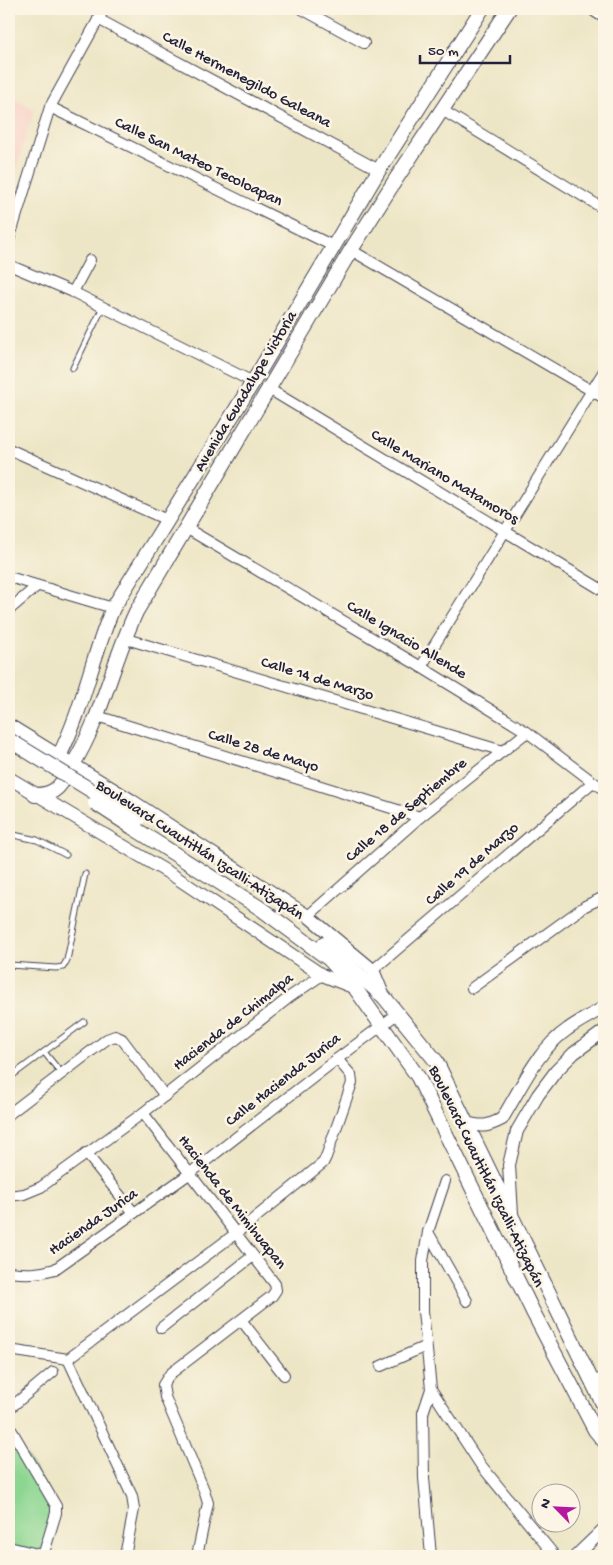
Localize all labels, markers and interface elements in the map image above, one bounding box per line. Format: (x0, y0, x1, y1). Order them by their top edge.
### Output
street label: Calle Hermenegildo Galeana (158, 28, 335, 134)
scale bar (420, 32, 510, 64)
text: 50 m (428, 43, 459, 61)
street label: Calle San Mateo Tecoloapan (111, 114, 285, 212)
street label: Avenida Guadalupe Victoria (191, 307, 303, 476)
street label: Calle Mariano Matamoros (367, 426, 522, 530)
street label: Calle Ignacio Allende (342, 598, 470, 685)
street label: Calle 14 de Marzo (258, 654, 376, 706)
street label: Calle 28 de Mayo (205, 726, 321, 778)
street label: Calle 18 de Septiembre (342, 754, 472, 867)
street label: Boulevard Cuautitlán Izcalli-Atizapán (91, 776, 307, 926)
street label: Calle 19 de Marzo (422, 819, 524, 911)
street label: Hacienda de Chimalpa (170, 969, 299, 1076)
street label: Calle Hacienda Jurica (223, 1029, 346, 1132)
street label: Boulevard Cuautitlán Izcalli-Atizapán (423, 1062, 547, 1291)
street label: Hacienda de Mimihuapan (173, 1132, 290, 1274)
street label: Hacienda Jurica (46, 1185, 143, 1261)
north arrow (530, 1482, 580, 1532)
text: N (537, 1496, 556, 1511)

